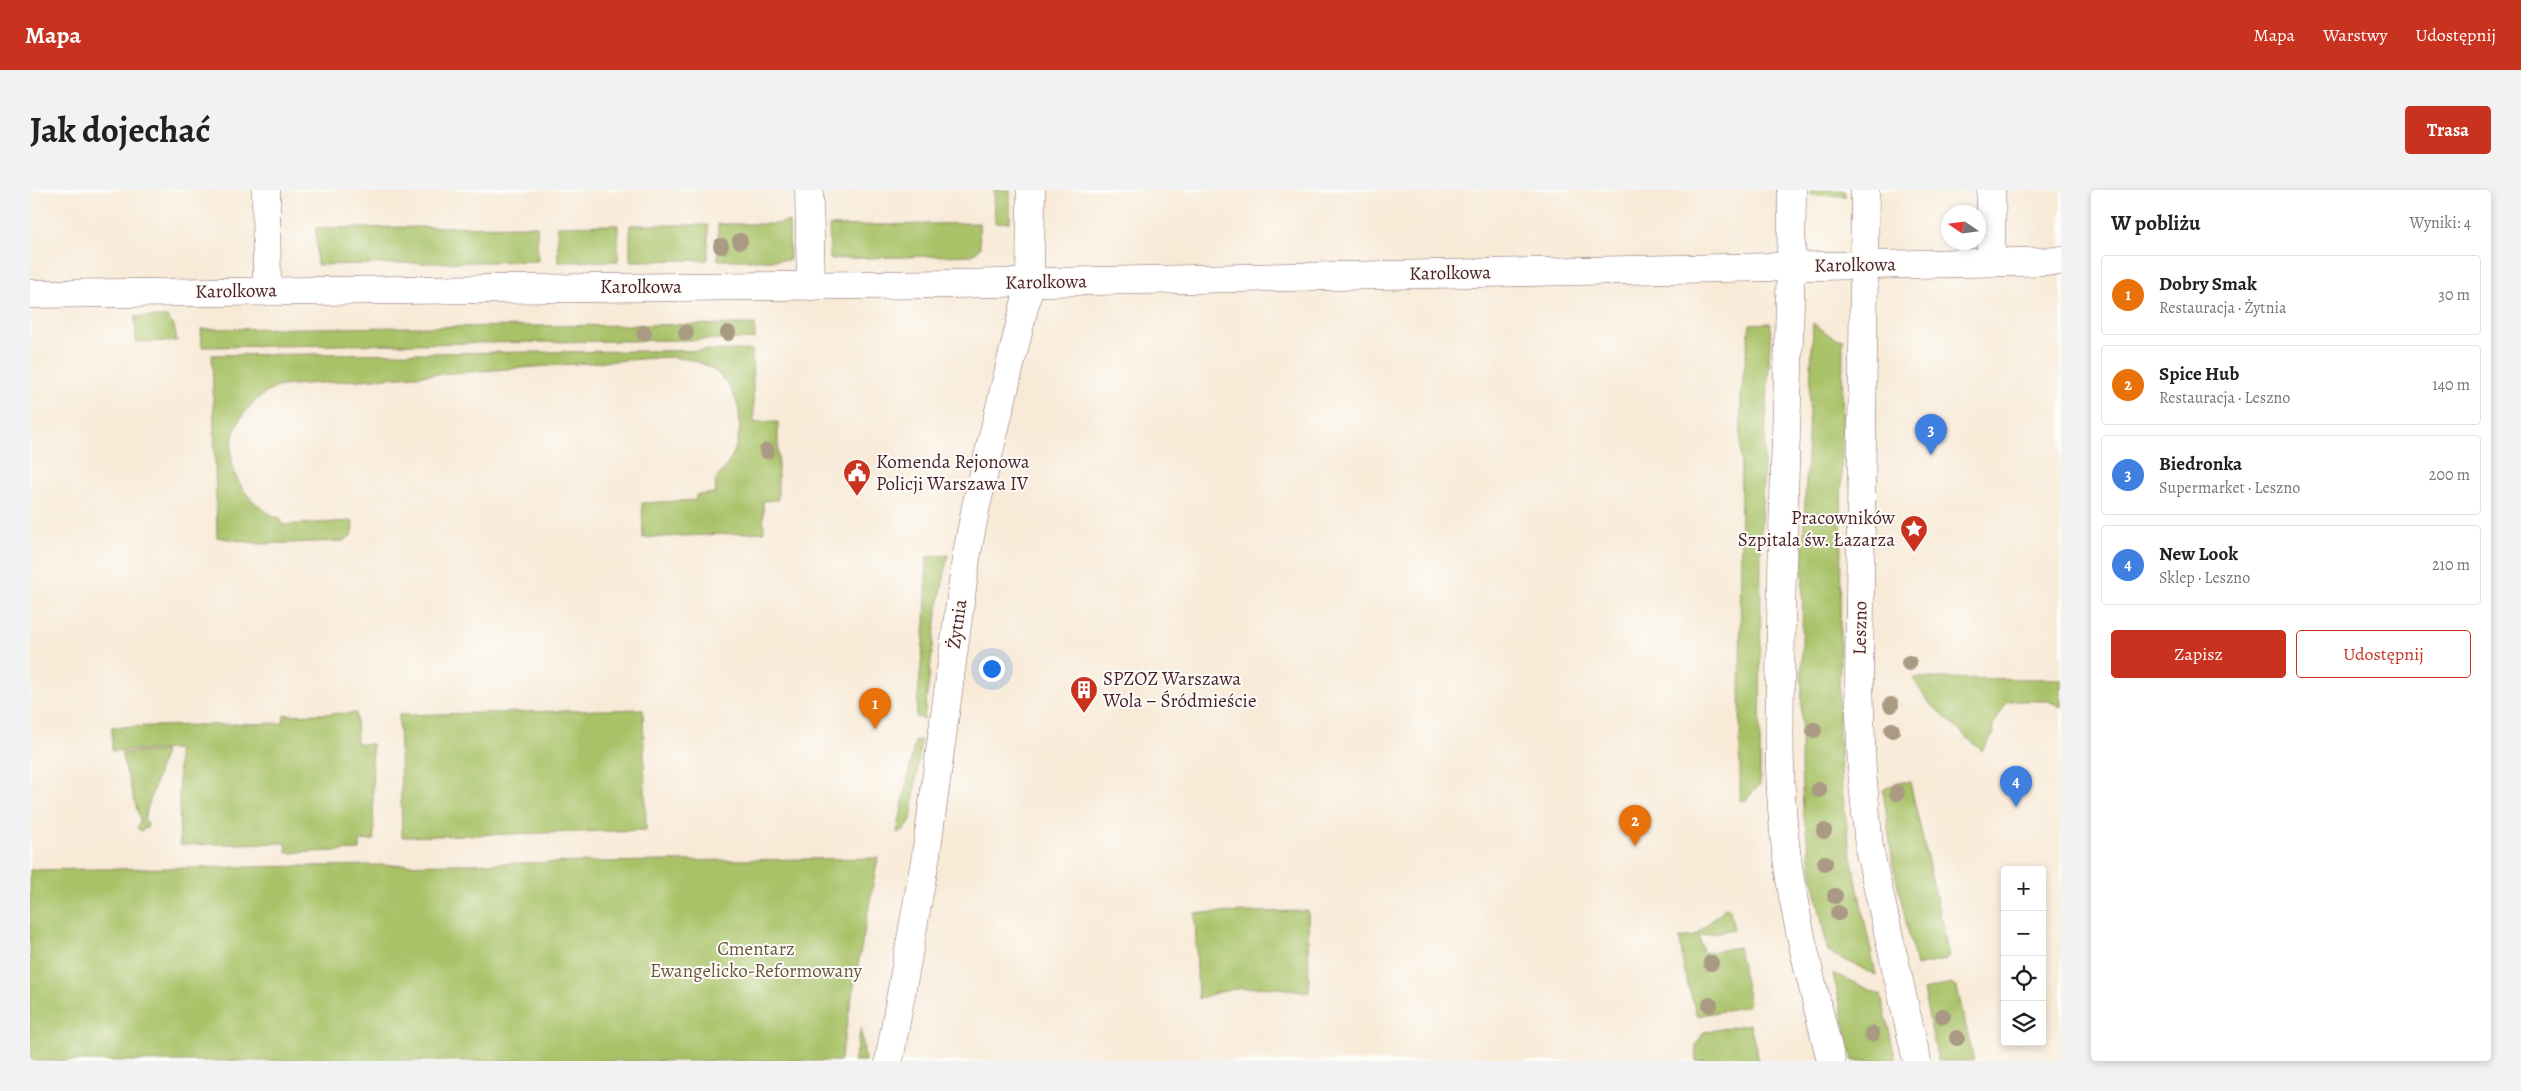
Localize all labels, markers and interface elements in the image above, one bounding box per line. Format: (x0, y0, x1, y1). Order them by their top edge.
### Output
text: Mapa (25, 19, 81, 51)
text: Mapa (2254, 23, 2295, 47)
text: Warstwy (2323, 23, 2387, 47)
text: Udostępnij (2415, 23, 2496, 47)
text: Jak dojechać (30, 106, 210, 154)
button: Trasa (2405, 106, 2491, 154)
north arrow (1941, 205, 1986, 250)
text: W pobliżu (2111, 209, 2200, 237)
text: Wyniki: 4 (2409, 212, 2471, 234)
street label: Karolkowa (1814, 251, 1896, 279)
street label: Karolkowa (1409, 259, 1491, 287)
street label: Karolkowa (1005, 268, 1087, 296)
text: Dobry Smak (2159, 271, 2257, 297)
street label: Karolkowa (600, 274, 682, 300)
street label: Karolkowa (195, 277, 277, 305)
text: 1 (2125, 284, 2131, 306)
text: 30 m (2438, 284, 2470, 306)
text: Restauracja · Żytnia (2159, 297, 2286, 319)
text: Spice Hub (2159, 361, 2239, 387)
text: 2 (2124, 374, 2132, 396)
text: 140 m (2432, 374, 2470, 396)
text: Restauracja · Leszno (2159, 387, 2290, 409)
pin: 3 (1915, 414, 1947, 455)
place label: Komenda Rejonowa Policji Warszawa IV (876, 449, 1030, 497)
text: Biedronka (2159, 451, 2242, 477)
public building icon: Komenda Rejonowa Policji Warszawa IV (842, 458, 872, 497)
text: 3 (2125, 464, 2131, 486)
text: 200 m (2429, 464, 2470, 486)
text: Supermarket · Leszno (2159, 477, 2300, 499)
place label: Pracowników Szpitala św. Łazarza (1738, 505, 1896, 553)
place icon: Pracowników Szpitala św. Łazarza (1899, 514, 1929, 553)
text: New Look (2159, 541, 2238, 567)
text: 4 (2124, 554, 2132, 576)
text: 210 m (2432, 554, 2470, 576)
text: Sklep · Leszno (2159, 567, 2250, 589)
street label: Żytnia (941, 597, 973, 650)
street label: Leszno (1847, 601, 1873, 655)
button: Zapisz (2111, 630, 2286, 678)
button: Udostępnij (2296, 630, 2471, 678)
your location (979, 656, 1005, 682)
place label: SPZOZ Warszawa Wola – Śródmieście (1102, 666, 1256, 714)
building icon: SPZOZ Warszawa Wola – Śródmieście (1069, 675, 1099, 714)
pin: 1 (859, 688, 891, 729)
pin: 4 (2000, 766, 2032, 807)
pin: 2 (1619, 805, 1651, 846)
map controls (2001, 866, 2046, 1046)
button: + (2001, 866, 2046, 911)
button: − (2001, 911, 2046, 956)
park label: Cmentarz Ewangelicko-Reformowany (650, 936, 862, 984)
button: locate (2001, 956, 2046, 1001)
button: layers (2001, 1001, 2046, 1046)

